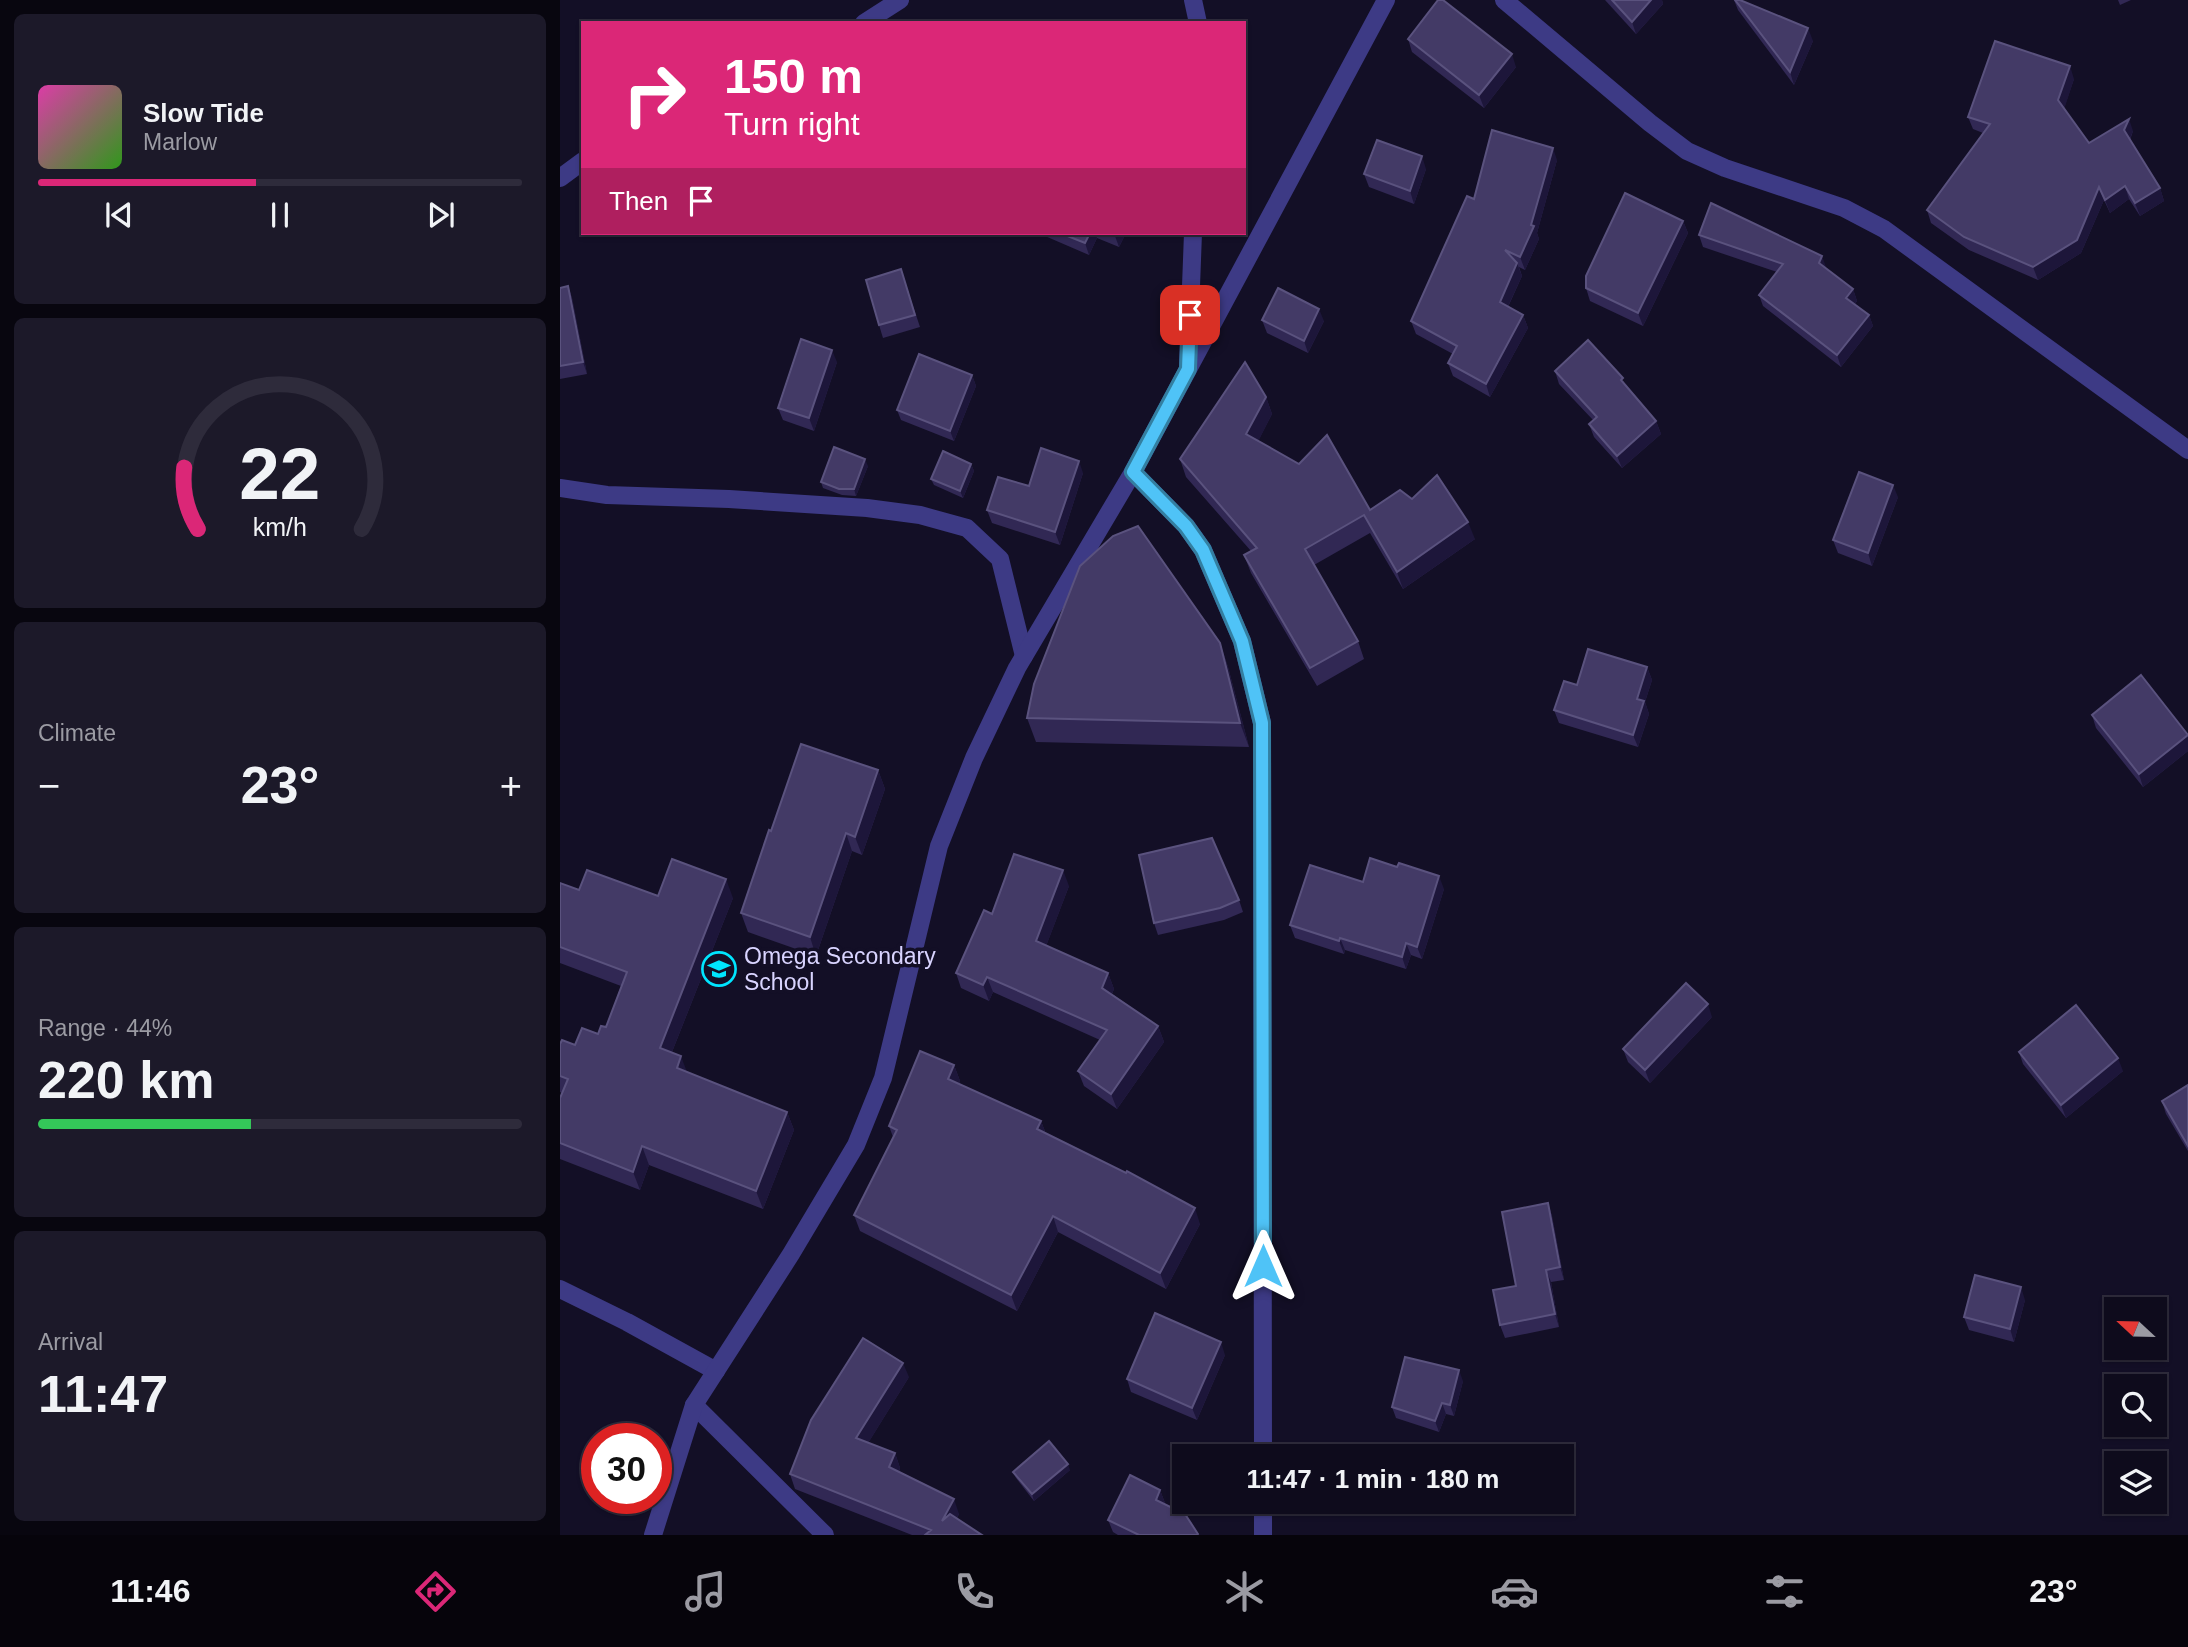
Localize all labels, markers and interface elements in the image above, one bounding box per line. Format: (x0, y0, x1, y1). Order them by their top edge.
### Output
icon: right (609, 49, 700, 140)
text: 150 m (724, 49, 863, 103)
text: Slow Tide (143, 98, 264, 128)
text: Turn right (724, 106, 860, 142)
text: Marlow (143, 129, 217, 155)
icon: arrive (682, 182, 720, 220)
text: Then (609, 186, 668, 216)
icon: previous (100, 196, 138, 234)
icon: pause (261, 196, 299, 234)
icon: next (422, 196, 460, 234)
pin (1160, 285, 1220, 345)
icon: arrive (1171, 296, 1209, 334)
text: 22 (240, 434, 320, 515)
text: km/h (253, 513, 307, 541)
text: Climate (38, 720, 116, 746)
text: 23° (241, 756, 319, 814)
text: − (38, 765, 60, 807)
text: + (500, 765, 522, 807)
place label: Omega Secondary School (744, 943, 936, 995)
school or university icon: Omega Secondary School (700, 950, 738, 988)
text: Range · 44% (38, 1015, 172, 1041)
text: 220 km (38, 1051, 214, 1109)
position arrow (1226, 1229, 1300, 1303)
north arrow (2104, 1297, 2166, 1360)
map controls (2104, 1297, 2167, 1514)
text: Arrival (38, 1329, 103, 1355)
text: 11:47 (38, 1365, 168, 1423)
button: search (2104, 1374, 2167, 1437)
speed limit sign: 30 (581, 1423, 672, 1514)
button: layers (2104, 1451, 2167, 1514)
text: 11:47 · 1 min · 180 m (1247, 1464, 1499, 1494)
icon: directions (411, 1567, 460, 1616)
icon: music (681, 1567, 730, 1616)
icon: phone (950, 1567, 999, 1616)
icon: climate (1220, 1567, 1269, 1616)
icon: car (1490, 1567, 1539, 1616)
icon: filters (1760, 1567, 1809, 1616)
text: 11:46 (110, 1573, 190, 1609)
text: 23° (2029, 1573, 2078, 1609)

